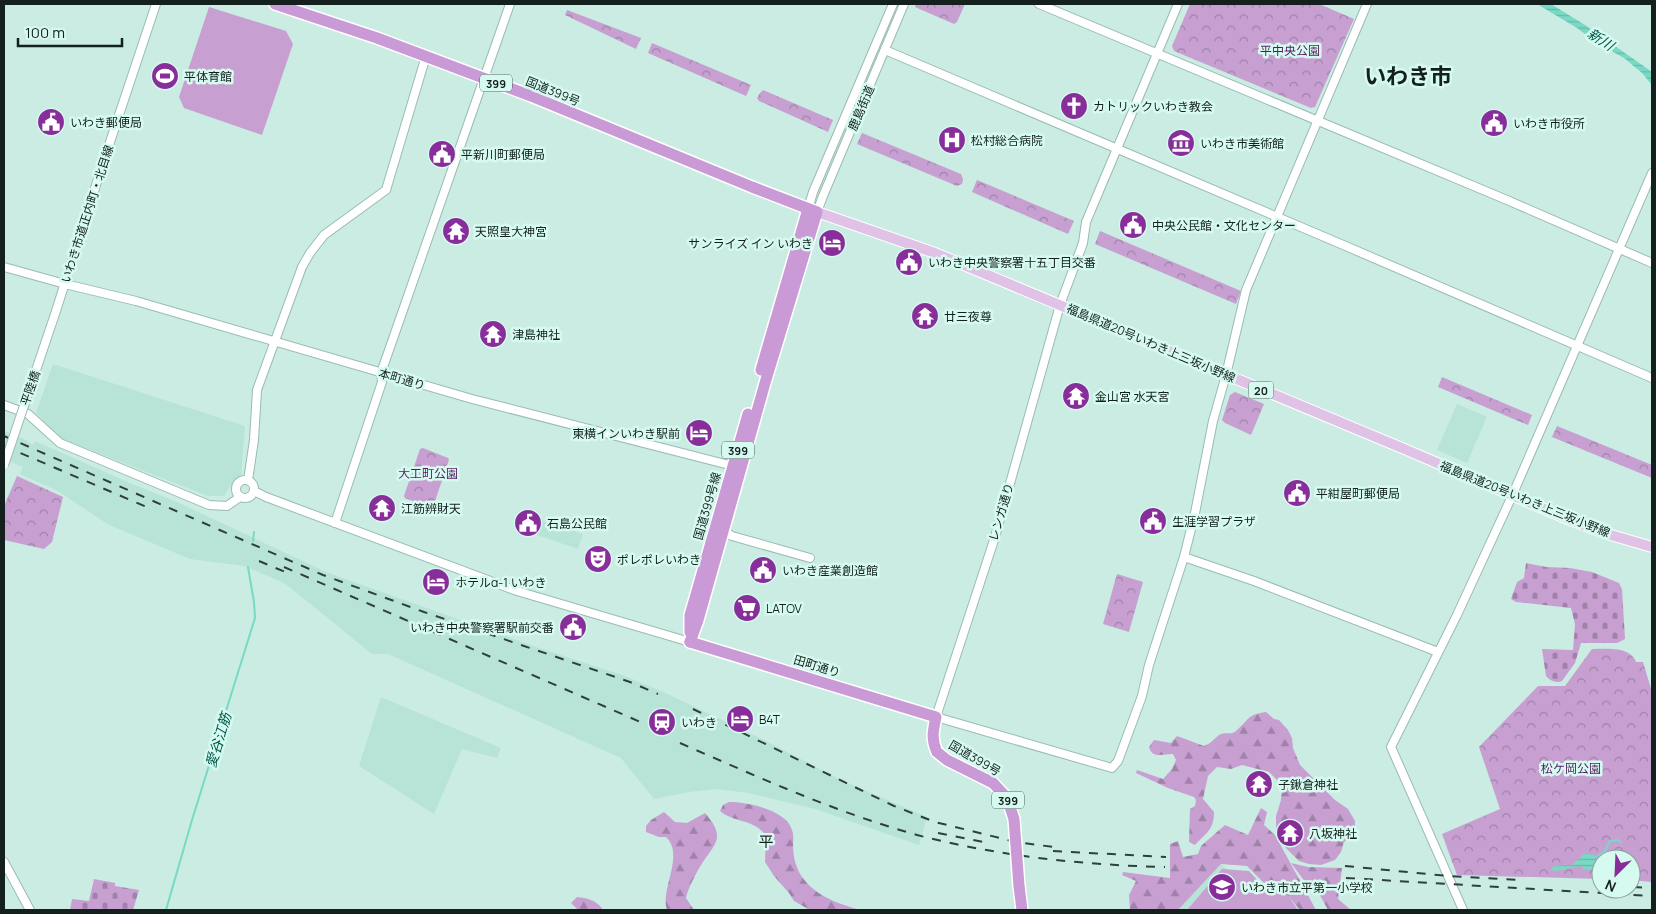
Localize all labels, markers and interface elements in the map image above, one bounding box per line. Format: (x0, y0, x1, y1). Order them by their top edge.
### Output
scale bar (18, 15, 121, 47)
text: 100 m (25, 22, 65, 43)
water label: 新川 (1584, 23, 1620, 56)
park label: 平中央公園 (1260, 42, 1320, 59)
sports icon: 平体育館 (150, 61, 180, 91)
district label: いわき市 (1364, 61, 1452, 91)
place label: 平体育館 (184, 68, 232, 85)
street label: 国道399号 (523, 72, 583, 110)
road number: 399 (480, 75, 512, 92)
street label: 鹿島街道 (844, 83, 878, 133)
church icon: カトリックいわき教会 (1059, 91, 1089, 121)
place label: カトリックいわき教会 (1093, 98, 1213, 115)
public building icon: いわき郵便局 (36, 107, 66, 137)
public building icon: いわき市役所 (1479, 108, 1509, 138)
place label: いわき郵便局 (70, 114, 142, 131)
place label: いわき市役所 (1513, 115, 1585, 132)
hospital icon: 松村総合病院 (937, 125, 967, 155)
museum icon: いわき市美術館 (1166, 128, 1196, 158)
place label: 松村総合病院 (971, 132, 1043, 149)
place label: いわき市美術館 (1200, 135, 1284, 152)
public building icon: 平新川町郵便局 (427, 139, 457, 169)
street label: いわき市道正内町・北目線 (57, 143, 117, 285)
place label: 平新川町郵便局 (461, 146, 545, 163)
public building icon: 中央公民館・文化センター (1118, 210, 1148, 240)
temple icon: 天照皇大神宮 (441, 216, 471, 246)
place label: 中央公民館・文化センター (1152, 217, 1296, 234)
place label: 天照皇大神宮 (475, 223, 547, 240)
hotel icon: サンライズ イン いわき (817, 228, 847, 258)
place label: サンライズ イン いわき (689, 235, 813, 252)
public building icon: いわき中央警察署十五丁目交番 (894, 247, 924, 277)
place label: いわき中央警察署十五丁目交番 (928, 254, 1096, 271)
street label: 福島県道20号いわき上三坂小野線 (1064, 300, 1238, 386)
temple icon: 廿三夜尊 (910, 301, 940, 331)
place label: 廿三夜尊 (944, 308, 992, 325)
temple icon: 津島神社 (478, 319, 508, 349)
place label: 津島神社 (512, 326, 560, 343)
street label: 本町通り (377, 364, 427, 394)
street label: 平陸橋 (16, 368, 44, 408)
temple icon: 金山宮 水天宮 (1061, 381, 1091, 411)
road number: 20 (1248, 382, 1274, 398)
place label: 金山宮 水天宮 (1095, 388, 1169, 405)
hotel icon: 東横インいわき駅前 (684, 418, 714, 448)
place label: 東横インいわき駅前 (572, 425, 680, 442)
road number: 399 (722, 442, 754, 458)
street label: 福島県道20号いわき上三坂小野線 (1437, 457, 1613, 541)
park label: 大工町公園 (398, 465, 458, 482)
street label: 国道399号線 (689, 470, 725, 542)
public building icon: 平紺屋町郵便局 (1282, 478, 1312, 508)
street label: レンガ通り (985, 481, 1017, 543)
place label: 平紺屋町郵便局 (1316, 485, 1400, 502)
temple icon: 江筋辨財天 (367, 493, 397, 523)
place label: 江筋辨財天 (401, 500, 461, 517)
public building icon: 生涯学習プラザ (1138, 506, 1168, 536)
public building icon: 石島公民館 (513, 508, 543, 538)
place label: 生涯学習プラザ (1172, 513, 1256, 530)
place label: 石島公民館 (547, 515, 607, 532)
theatre icon: ポレポレいわき (583, 544, 613, 574)
place label: ポレポレいわき (617, 551, 701, 568)
public building icon: いわき産業創造館 (748, 555, 778, 585)
place label: いわき産業創造館 (782, 562, 878, 579)
hotel icon: ホテルα-1 いわき (421, 567, 451, 597)
place label: ホテルα-1 いわき (455, 574, 546, 591)
supermarket icon: LATOV (732, 593, 762, 623)
place label: LATOV (766, 600, 802, 617)
public building icon: いわき中央警察署駅前交番 (558, 612, 588, 642)
place label: いわき中央警察署駅前交番 (410, 619, 554, 636)
street label: 田町通り (792, 651, 842, 681)
hotel icon: B4T (725, 704, 755, 734)
station icon: いわき (647, 707, 677, 737)
water label: 愛谷江筋 (201, 709, 236, 770)
place label: B4T (759, 711, 781, 728)
place label: いわき (681, 714, 717, 731)
street label: 国道399号 (946, 736, 1004, 780)
park label: 松ケ岡公園 (1541, 760, 1601, 777)
temple icon: 子鍬倉神社 (1244, 769, 1274, 799)
place label: 子鍬倉神社 (1278, 776, 1338, 793)
road number: 399 (992, 792, 1024, 808)
temple icon: 八坂神社 (1275, 818, 1305, 848)
place label: 八坂神社 (1309, 825, 1357, 842)
district label: 平 (758, 831, 774, 852)
north arrow (1591, 849, 1641, 899)
school or university icon: いわき市立平第一小学校 (1207, 872, 1237, 902)
text: N (1602, 876, 1619, 897)
place label: いわき市立平第一小学校 (1241, 879, 1373, 896)

